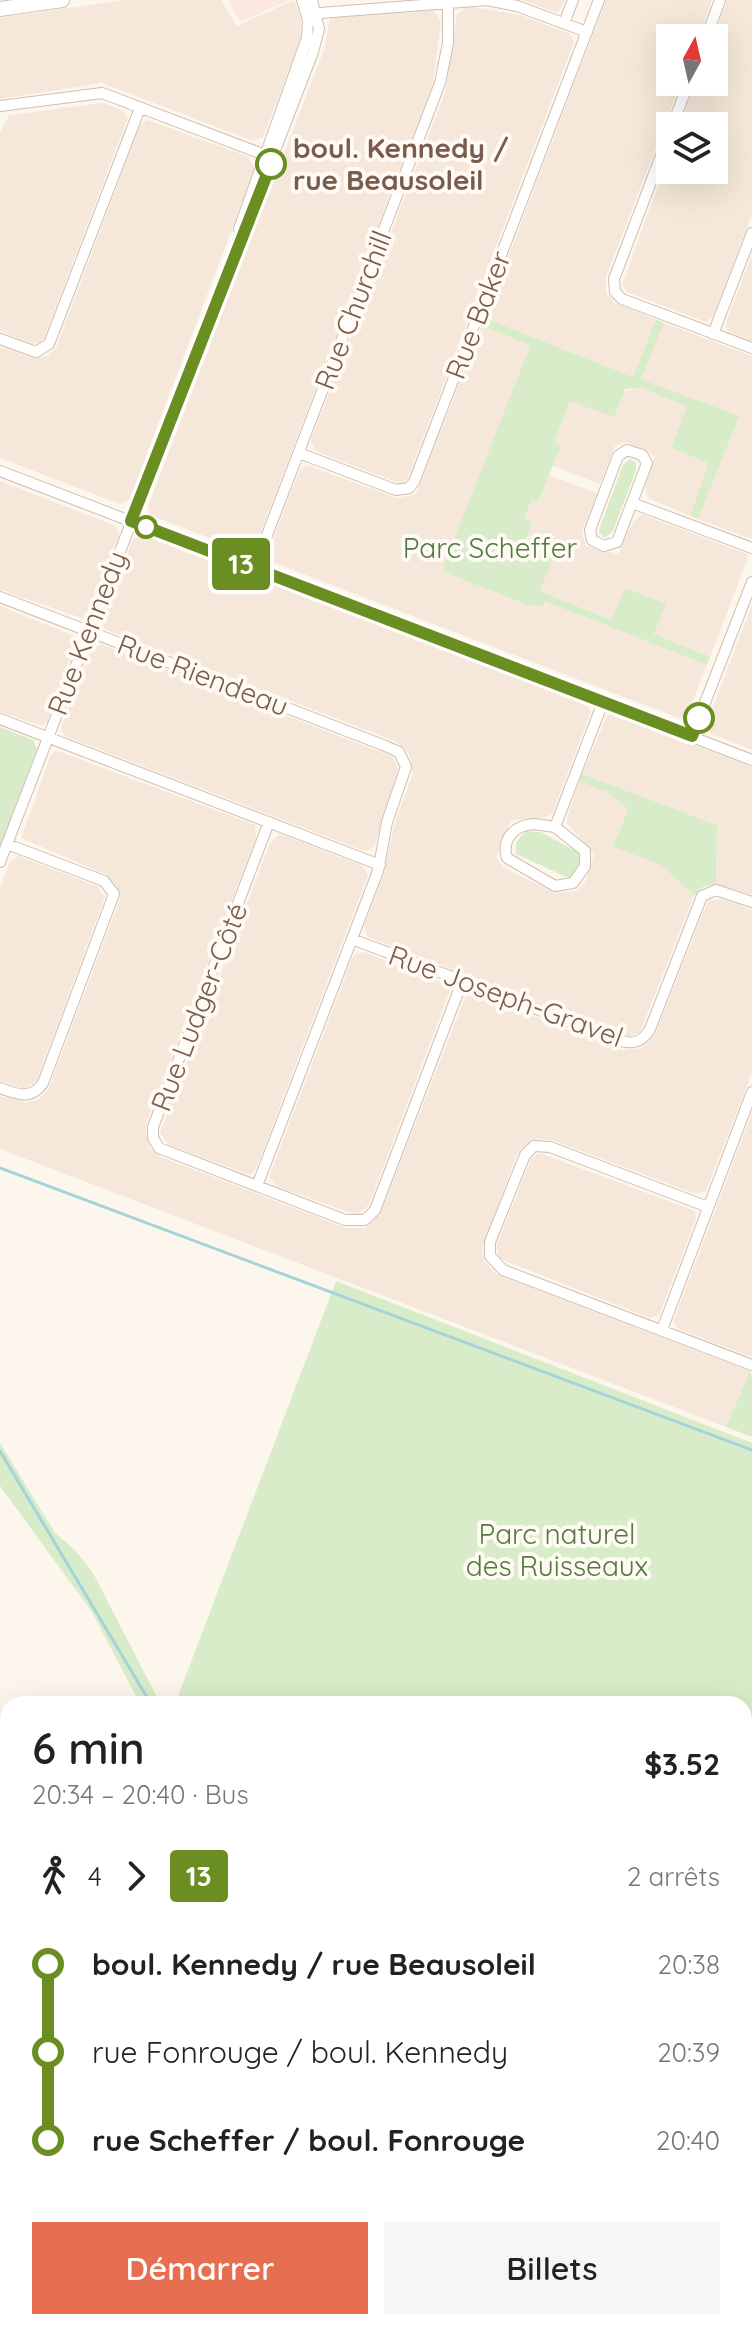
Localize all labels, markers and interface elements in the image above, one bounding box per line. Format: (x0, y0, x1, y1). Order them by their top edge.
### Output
north arrow (656, 24, 728, 96)
map controls (656, 24, 728, 184)
button: layers (656, 112, 728, 184)
place label: boul. Kennedy / rue Beausoleil (293, 130, 509, 197)
marker: boul. Kennedy / rue Beausoleil (256, 149, 286, 179)
street label: Rue Churchill (306, 225, 399, 394)
street label: Rue Baker (437, 246, 518, 384)
unlabelled marker (135, 516, 157, 538)
park label: Parc Scheffer (403, 530, 577, 565)
line badge: 13 (205, 538, 277, 590)
street label: Rue Kennedy (39, 546, 134, 720)
text: 13 (228, 546, 254, 581)
street label: Rue Riendeau (113, 626, 294, 723)
unlabelled marker (684, 703, 714, 733)
street label: Rue Ludger-Côté (143, 898, 254, 1116)
street label: Rue Joseph-Gravel (384, 937, 628, 1054)
park label: Parc naturel des Ruisseaux (466, 1516, 648, 1583)
text: 6 min (32, 1720, 145, 1775)
text: $3.52 (644, 1745, 720, 1783)
text: 20:34 – 20:40 · Bus (32, 1778, 249, 1811)
icon: walk (32, 1854, 76, 1898)
icon: forward (114, 1854, 158, 1898)
text: 13 (186, 1858, 212, 1893)
text: 4 (88, 1860, 102, 1893)
text: 2 arrêts (627, 1860, 720, 1893)
text: boul. Kennedy / rue Beausoleil (92, 1945, 536, 1983)
text: 20:38 (658, 1948, 720, 1981)
text: rue Fonrouge / boul. Kennedy (92, 2033, 508, 2071)
text: 20:39 (657, 2036, 720, 2069)
text: rue Scheffer / boul. Fonrouge (92, 2121, 525, 2159)
text: 20:40 (656, 2124, 720, 2157)
button: Démarrer (32, 2222, 368, 2314)
button: Billets (384, 2222, 720, 2314)

